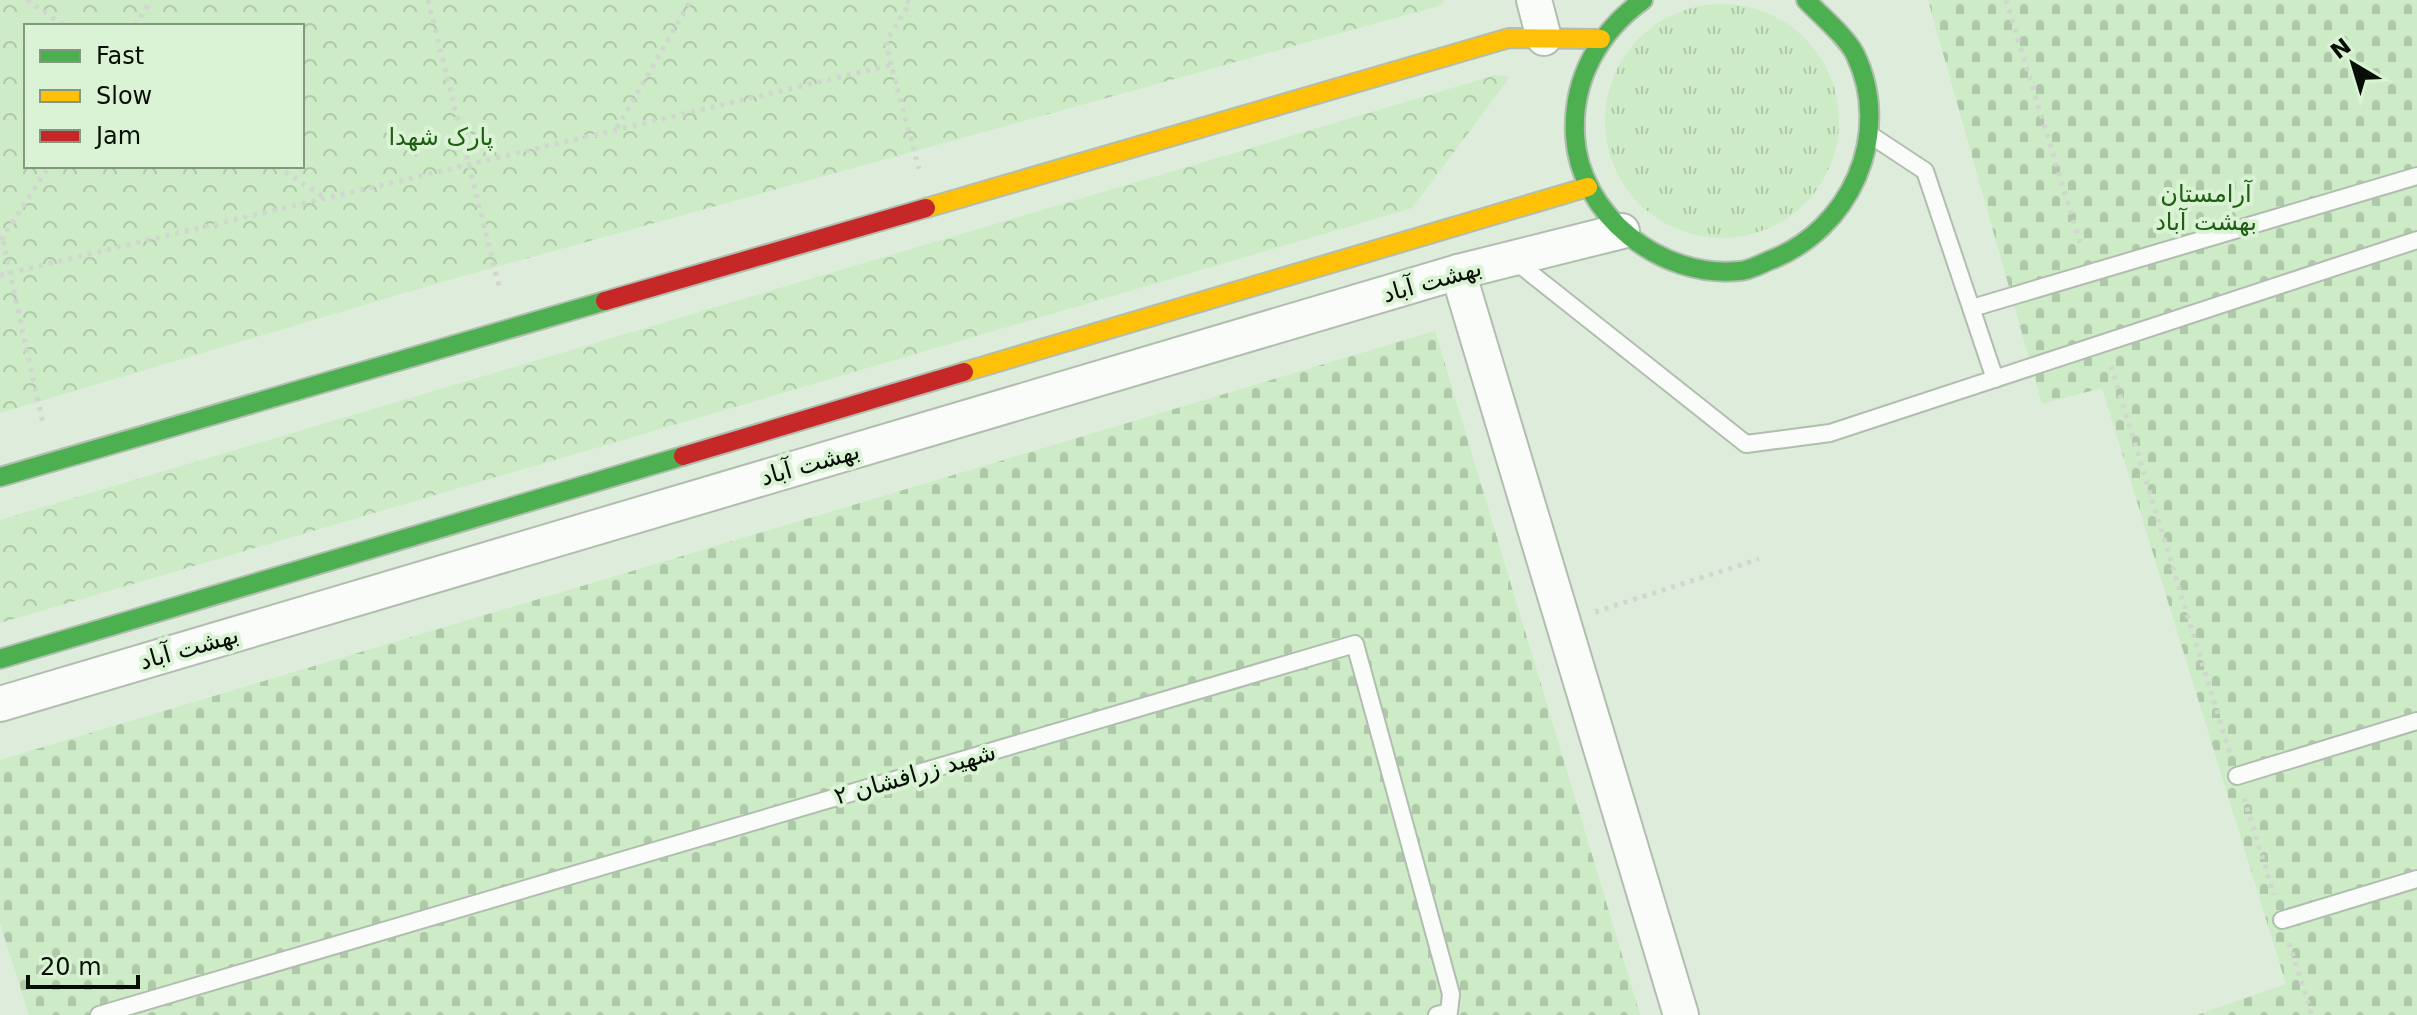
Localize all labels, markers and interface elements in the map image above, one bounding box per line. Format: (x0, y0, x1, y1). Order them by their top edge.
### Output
legend (24, 24, 304, 168)
north arrow (2313, 24, 2393, 104)
text: N (2326, 33, 2356, 64)
text: Fast (96, 42, 144, 70)
text: Slow (96, 82, 152, 110)
text: Jam (94, 122, 141, 150)
park label: پارک شهدا (388, 123, 494, 151)
park label: آرامستان بهشت آباد (2155, 179, 2257, 236)
street label: بهشت آباد (1379, 253, 1485, 308)
street label: بهشت آباد (757, 436, 863, 491)
street label: بهشت آباد (136, 620, 242, 675)
street label: شهید زرافشان ۲ (831, 738, 999, 810)
scale bar (28, 939, 138, 989)
text: 20 m (40, 953, 102, 981)

